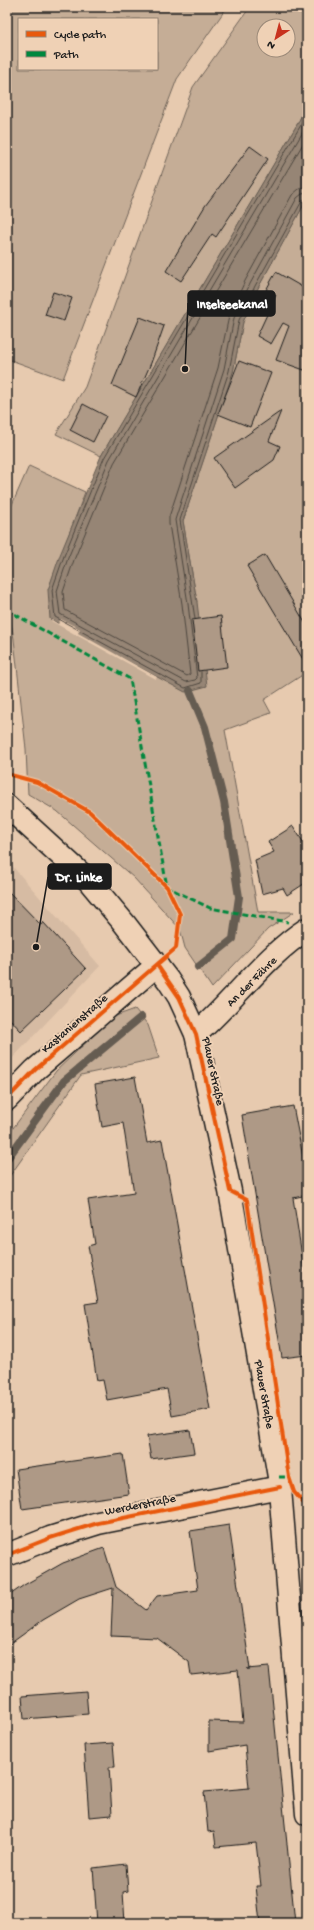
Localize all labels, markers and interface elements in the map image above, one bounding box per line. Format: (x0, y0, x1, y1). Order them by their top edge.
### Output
legend (18, 18, 158, 70)
north arrow (256, 18, 296, 58)
text: Cycle path (54, 29, 107, 43)
text: N (265, 38, 278, 51)
text: Path (53, 49, 79, 63)
callout: Inselseekanal (188, 291, 275, 316)
text: Inselseekanal (196, 298, 268, 313)
callout: Dr. Linke (48, 864, 111, 889)
text: Dr. Linke (55, 871, 104, 886)
street label: An der Fähre (224, 954, 281, 1011)
street label: Kastanienstraße (39, 991, 112, 1057)
street label: Plauer Straße (198, 1035, 226, 1108)
street label: Plauer Straße (250, 1358, 276, 1431)
street label: Werderstraße (104, 1492, 178, 1520)

